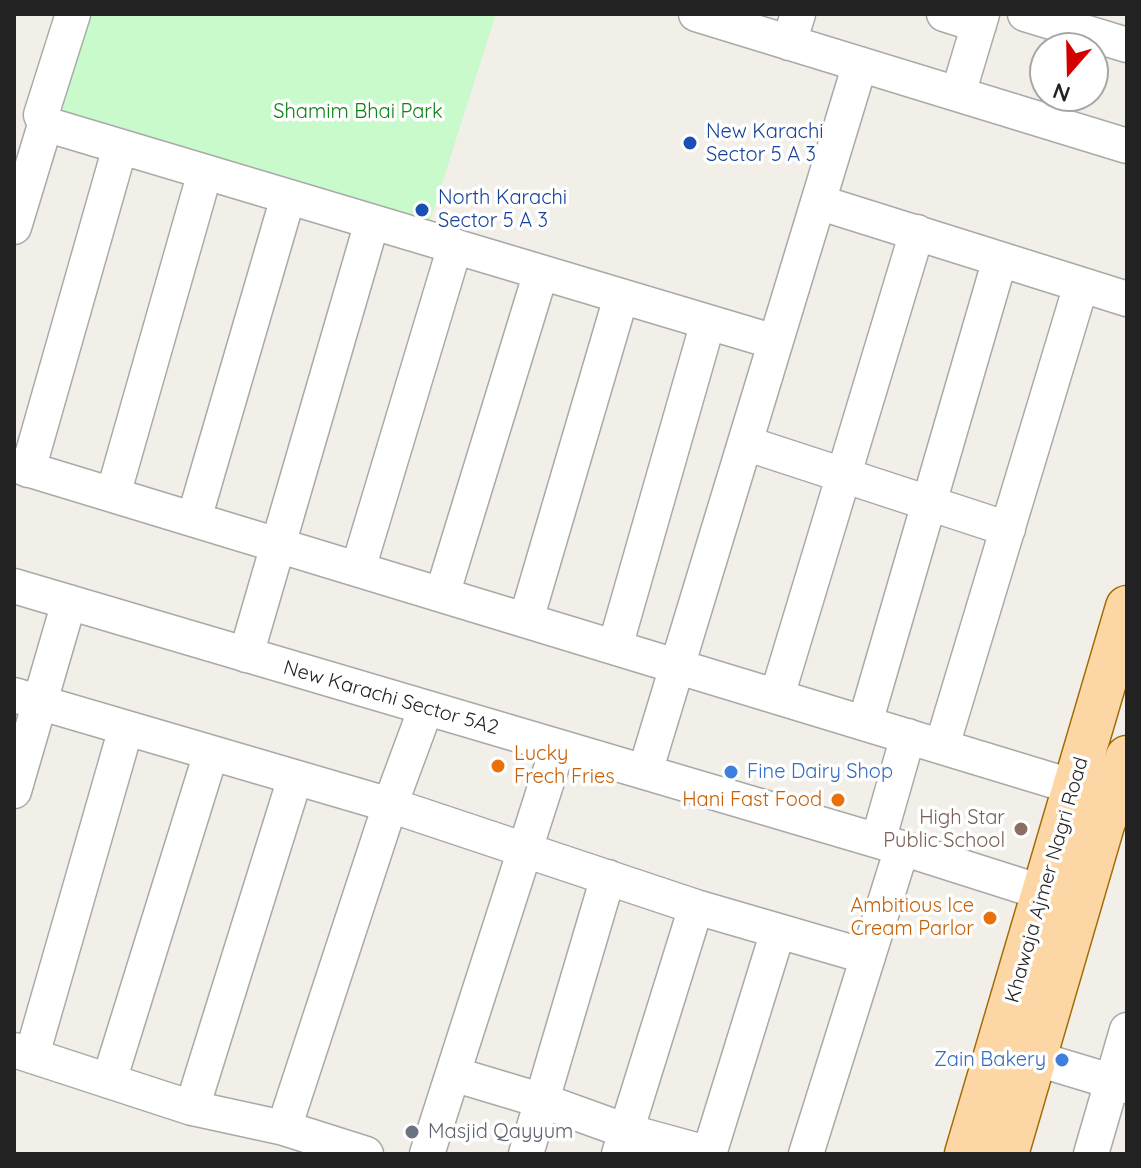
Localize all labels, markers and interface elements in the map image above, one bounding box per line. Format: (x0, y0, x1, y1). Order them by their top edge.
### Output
north arrow (1029, 32, 1109, 112)
text: N (1049, 77, 1074, 109)
park label: Shamim Bhai Park (273, 100, 443, 124)
place label: New Karachi Sector 5 A 3 (706, 120, 824, 167)
marker: New Karachi Sector 5 A 3 (681, 134, 699, 152)
place label: North Karachi Sector 5 A 3 (438, 186, 567, 233)
marker: North Karachi Sector 5 A 3 (413, 201, 431, 219)
street label: New Karachi Sector 5A2 (281, 656, 501, 740)
place label: Lucky Frech Fries (514, 742, 615, 789)
street label: Khawaja Ajmer Nagri Road (1000, 754, 1094, 1006)
marker: Lucky Frech Fries (489, 757, 507, 775)
place label: Fine Dairy Shop (747, 760, 893, 784)
marker: Fine Dairy Shop (722, 763, 740, 781)
place label: Hani Fast Food (682, 788, 822, 812)
marker: Hani Fast Food (829, 791, 847, 809)
place label: High Star Public School (883, 806, 1005, 853)
marker: High Star Public School (1012, 820, 1030, 838)
place label: Ambitious Ice Cream Parlor (850, 894, 974, 941)
marker: Ambitious Ice Cream Parlor (981, 909, 999, 927)
place label: Zain Bakery (934, 1048, 1046, 1072)
marker: Zain Bakery (1053, 1051, 1071, 1069)
place label: Masjid Qayyum (428, 1120, 573, 1144)
marker: Masjid Qayyum (403, 1123, 421, 1141)

